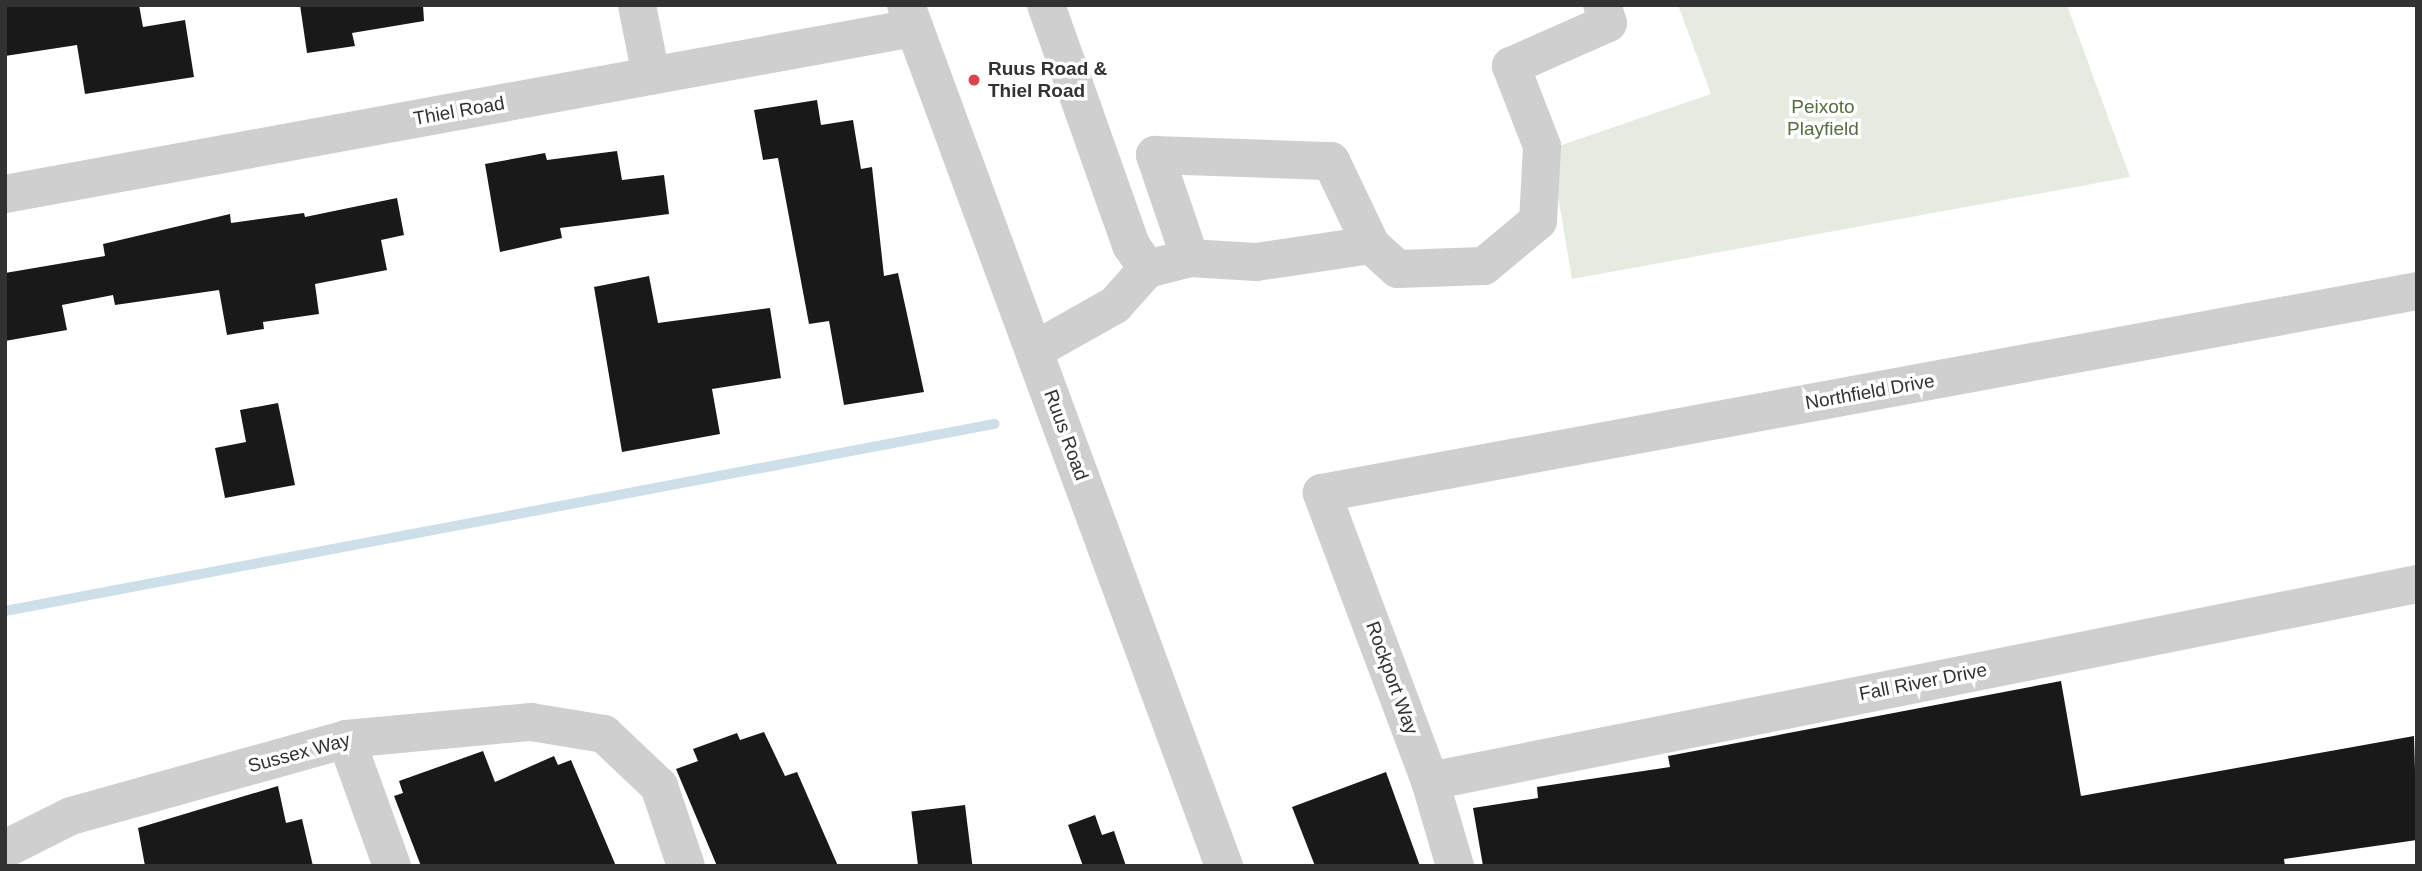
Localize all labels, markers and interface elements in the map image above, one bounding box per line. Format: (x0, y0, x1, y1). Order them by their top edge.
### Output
place label: Ruus Road & Thiel Road (988, 58, 1107, 102)
marker: Ruus Road & Thiel Road (966, 72, 982, 88)
street label: Thiel Road (412, 92, 506, 130)
park label: Peixoto Playfield (1787, 96, 1859, 140)
street label: Northfield Drive (1804, 369, 1936, 415)
street label: Ruus Road (1039, 386, 1093, 484)
street label: Rockport Way (1361, 618, 1423, 738)
street label: Fall River Drive (1857, 658, 1989, 706)
street label: Sussex Way (245, 728, 353, 778)

